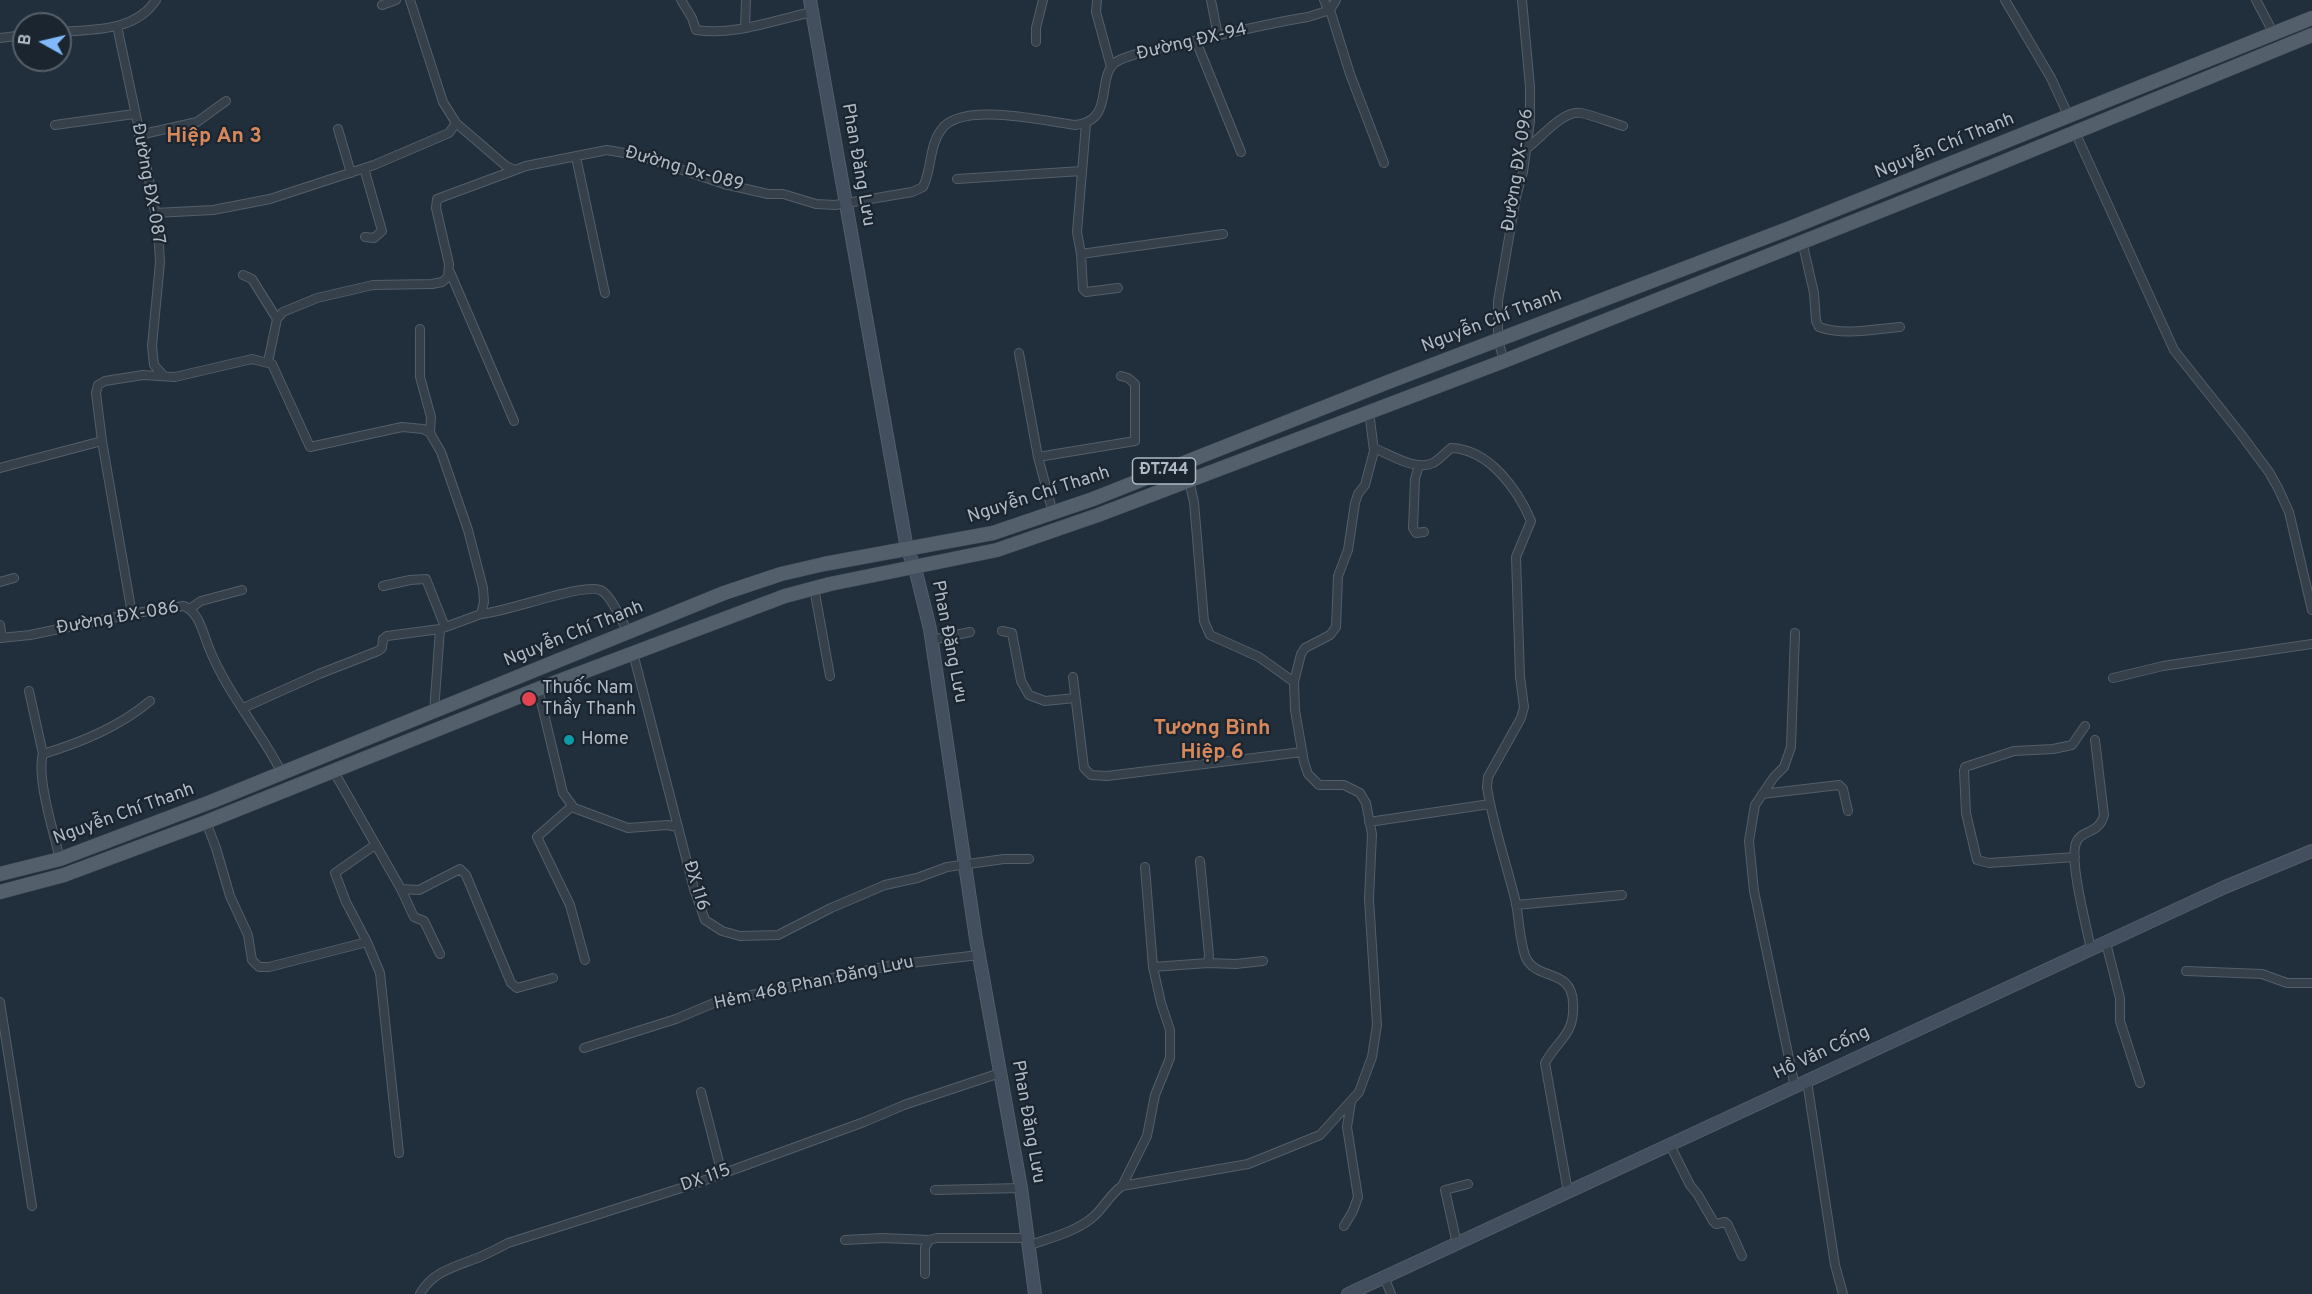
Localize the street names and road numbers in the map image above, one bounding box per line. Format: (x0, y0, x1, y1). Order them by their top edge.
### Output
street label: Đường ĐX-94 (1135, 20, 1249, 66)
street label: Phan Đăng Lưu (836, 102, 878, 228)
street label: Đường ĐX-096 (1499, 107, 1539, 233)
street label: Nguyễn Chí Thanh (1872, 109, 2018, 185)
street label: Đường ĐX-087 (126, 122, 168, 246)
street label: Đường Dx-089 (622, 143, 746, 197)
street label: Nguyễn Chí Thanh (1419, 285, 1565, 359)
road number: ĐT.744 (1132, 458, 1196, 484)
street label: Nguyễn Chí Thanh (965, 463, 1113, 529)
street label: Phan Đăng Lưu (926, 579, 970, 705)
street label: Nguyễn Chí Thanh (501, 597, 647, 673)
street label: Đường ĐX-086 (55, 598, 181, 640)
street label: Nguyễn Chí Thanh (51, 779, 197, 851)
street label: ĐX 116 (677, 858, 713, 914)
street label: Hẻm 468 Phan Đăng Lưu (712, 952, 916, 1016)
street label: Hồ Văn Cống (1771, 1022, 1873, 1086)
street label: Phan Đăng Lưu (1006, 1059, 1048, 1185)
street label: DX 115 (678, 1160, 734, 1198)

